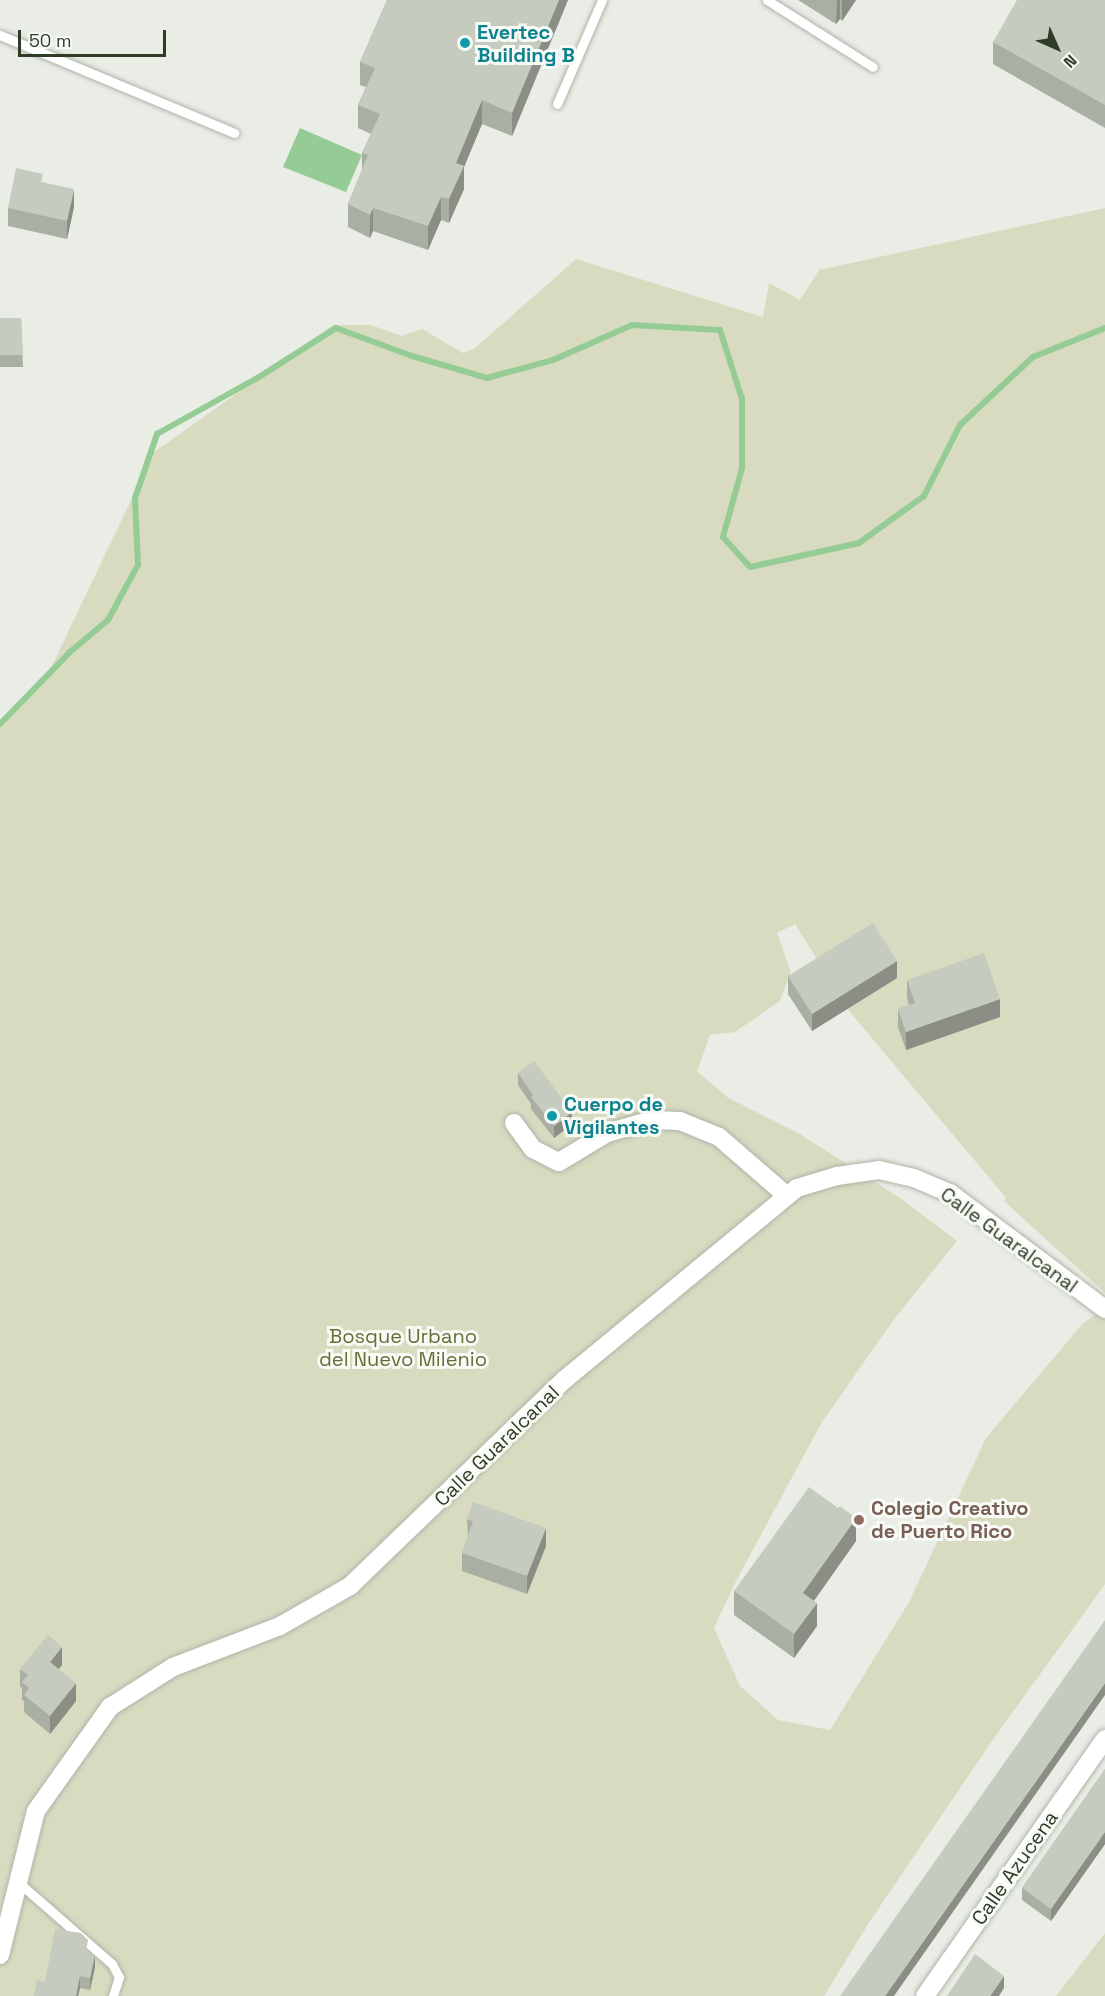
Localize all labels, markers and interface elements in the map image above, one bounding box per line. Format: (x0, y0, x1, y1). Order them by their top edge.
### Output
scale bar (21, 18, 170, 56)
north arrow (1027, 18, 1087, 78)
place label: Evertec Building B (477, 20, 575, 67)
text: 50 m (29, 29, 71, 52)
marker: Evertec Building B (458, 36, 472, 50)
text: N (1059, 50, 1081, 72)
place label: Cuerpo de Vigilantes (564, 1092, 663, 1139)
marker: Cuerpo de Vigilantes (545, 1109, 559, 1123)
street label: Calle Guaralcanal (936, 1182, 1082, 1298)
park label: Bosque Urbano del Nuevo Milenio (319, 1324, 487, 1371)
street label: Calle Guaralcanal (430, 1380, 564, 1512)
place label: Colegio Creativo de Puerto Rico (871, 1496, 1029, 1543)
marker: Colegio Creativo de Puerto Rico (852, 1513, 866, 1527)
street label: Calle Azucena (967, 1806, 1063, 1930)

